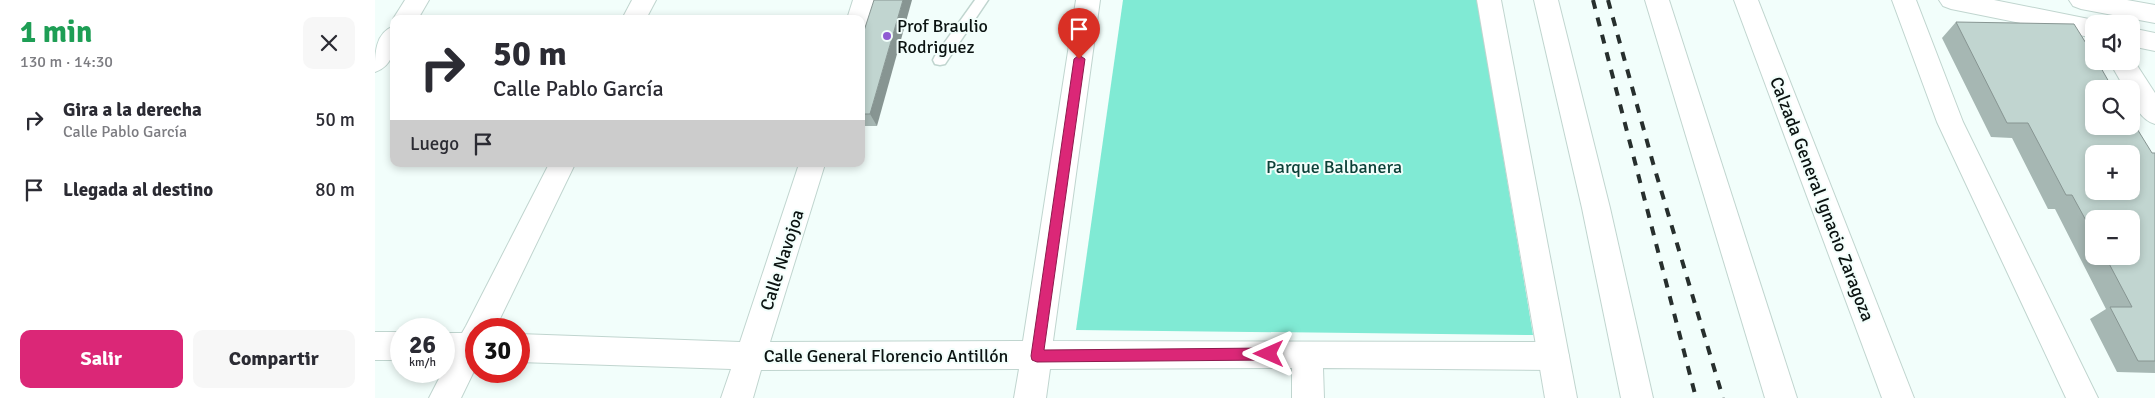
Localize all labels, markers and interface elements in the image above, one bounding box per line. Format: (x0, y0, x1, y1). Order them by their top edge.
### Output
pin (1058, 8, 1100, 59)
text: 1 min (20, 14, 92, 51)
place label: Prof Braulio Rodriguez (897, 15, 988, 58)
icon: arrive (1065, 15, 1093, 43)
map controls (2085, 15, 2140, 265)
button: sound (2085, 15, 2140, 70)
button: close (303, 17, 355, 69)
marker: Prof Braulio Rodriguez (881, 30, 893, 42)
text: 50 m (493, 32, 567, 75)
icon: right (410, 35, 475, 100)
text: 130 m · 14:30 (20, 52, 113, 72)
street label: Calzada General Ignacio Zaragoza (1765, 74, 1879, 324)
text: Calle Pablo García (493, 75, 664, 102)
button: search (2085, 80, 2140, 135)
text: Gira a la derecha (63, 98, 202, 122)
icon: right (20, 106, 48, 134)
text: 50 m (315, 108, 355, 132)
text: Calle Pablo García (63, 122, 187, 142)
icon: arrive (469, 130, 497, 158)
text: Luego (410, 132, 459, 156)
button: + (2085, 145, 2140, 200)
park label: Parque Balbanera (1266, 156, 1402, 178)
icon: arrive (20, 176, 48, 204)
text: Llegada al destino (63, 178, 213, 202)
text: 80 m (315, 178, 355, 202)
street label: Calle Navojoa (755, 207, 809, 313)
button: − (2085, 210, 2140, 265)
speed limit sign: 30 (465, 318, 530, 383)
position arrow (1242, 327, 1294, 379)
text: 26 (409, 329, 436, 360)
button: Salir (20, 330, 183, 388)
button: Compartir (193, 330, 355, 388)
street label: Calle General Florencio Antillón (764, 345, 1008, 367)
text: km/h (409, 355, 436, 370)

